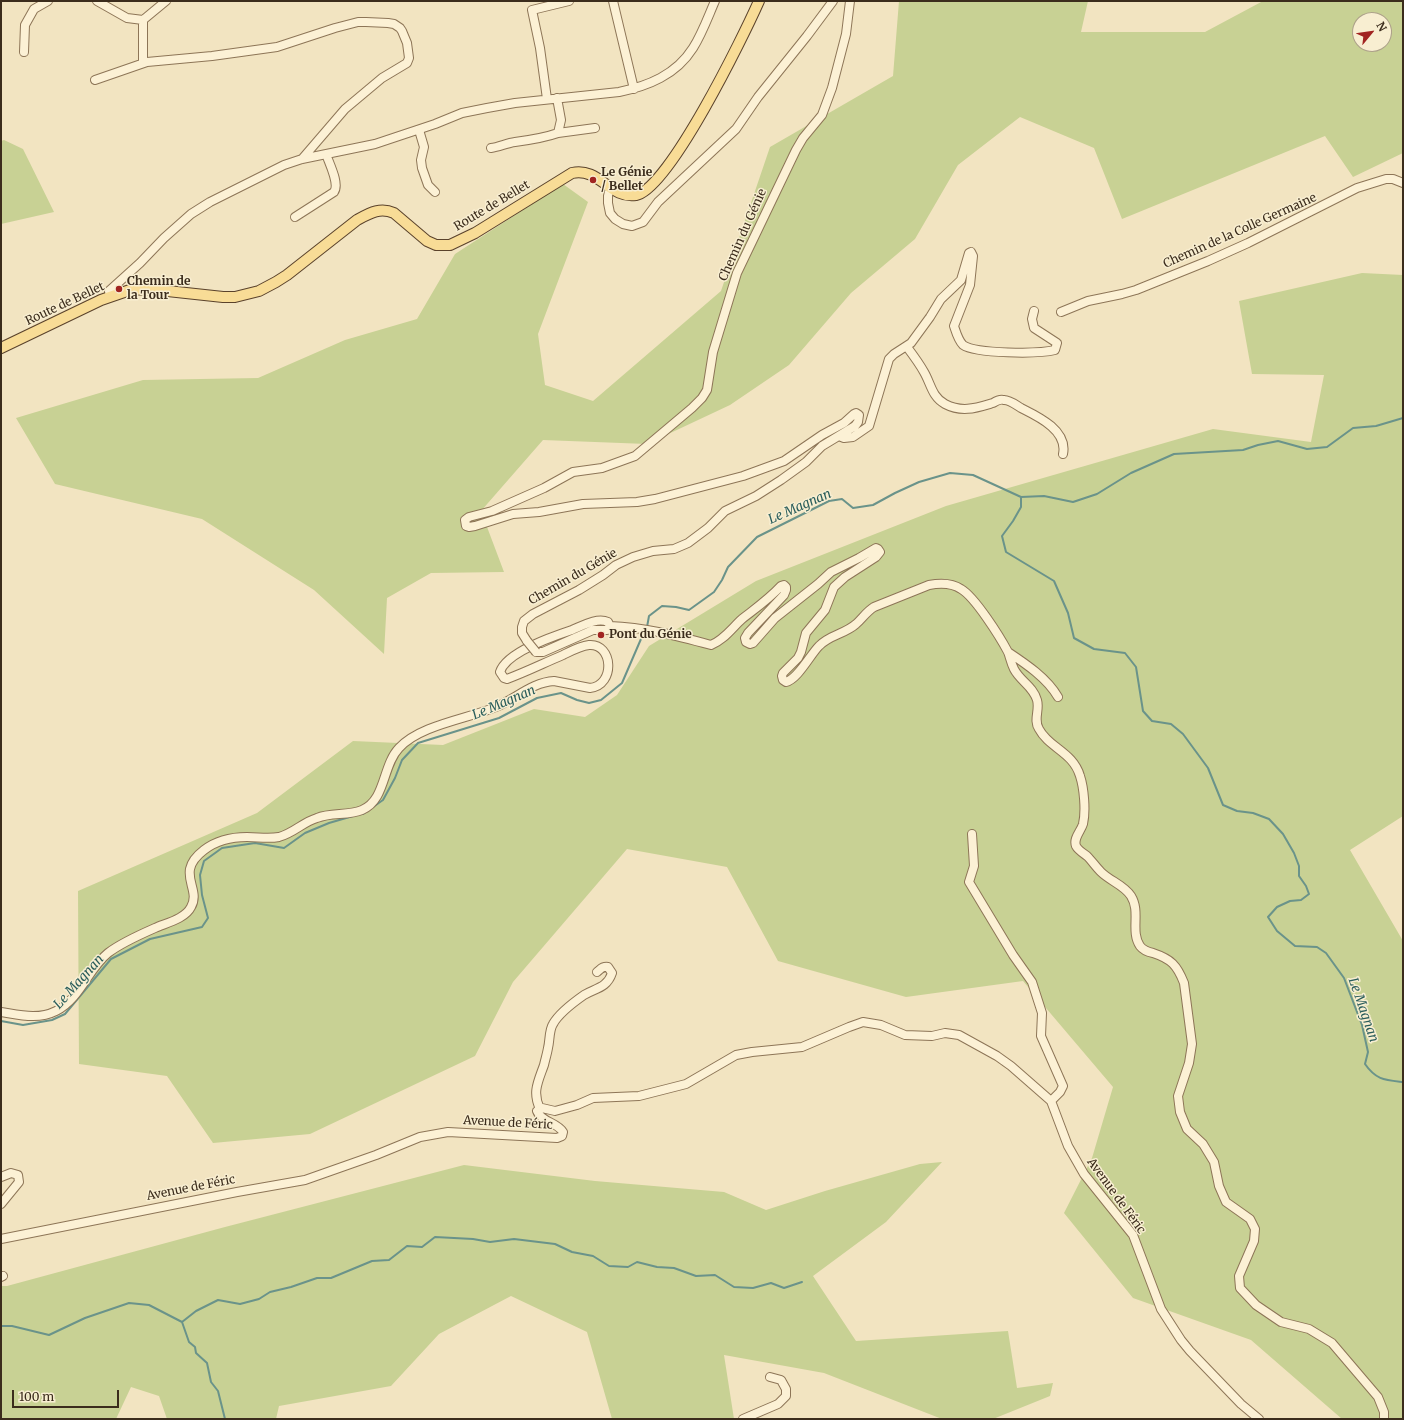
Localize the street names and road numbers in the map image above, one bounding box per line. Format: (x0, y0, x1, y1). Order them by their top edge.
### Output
street label: Route de Bellet (452, 178, 532, 234)
street label: Chemin du Génie (716, 187, 770, 283)
street label: Chemin de la Colle Germaine (1161, 191, 1319, 271)
street label: Route de Bellet (23, 279, 107, 329)
street label: Chemin du Génie (526, 546, 620, 608)
street label: Avenue de Féric (463, 1113, 553, 1133)
street label: Avenue de Féric (1084, 1155, 1148, 1237)
street label: Avenue de Féric (146, 1172, 236, 1204)

